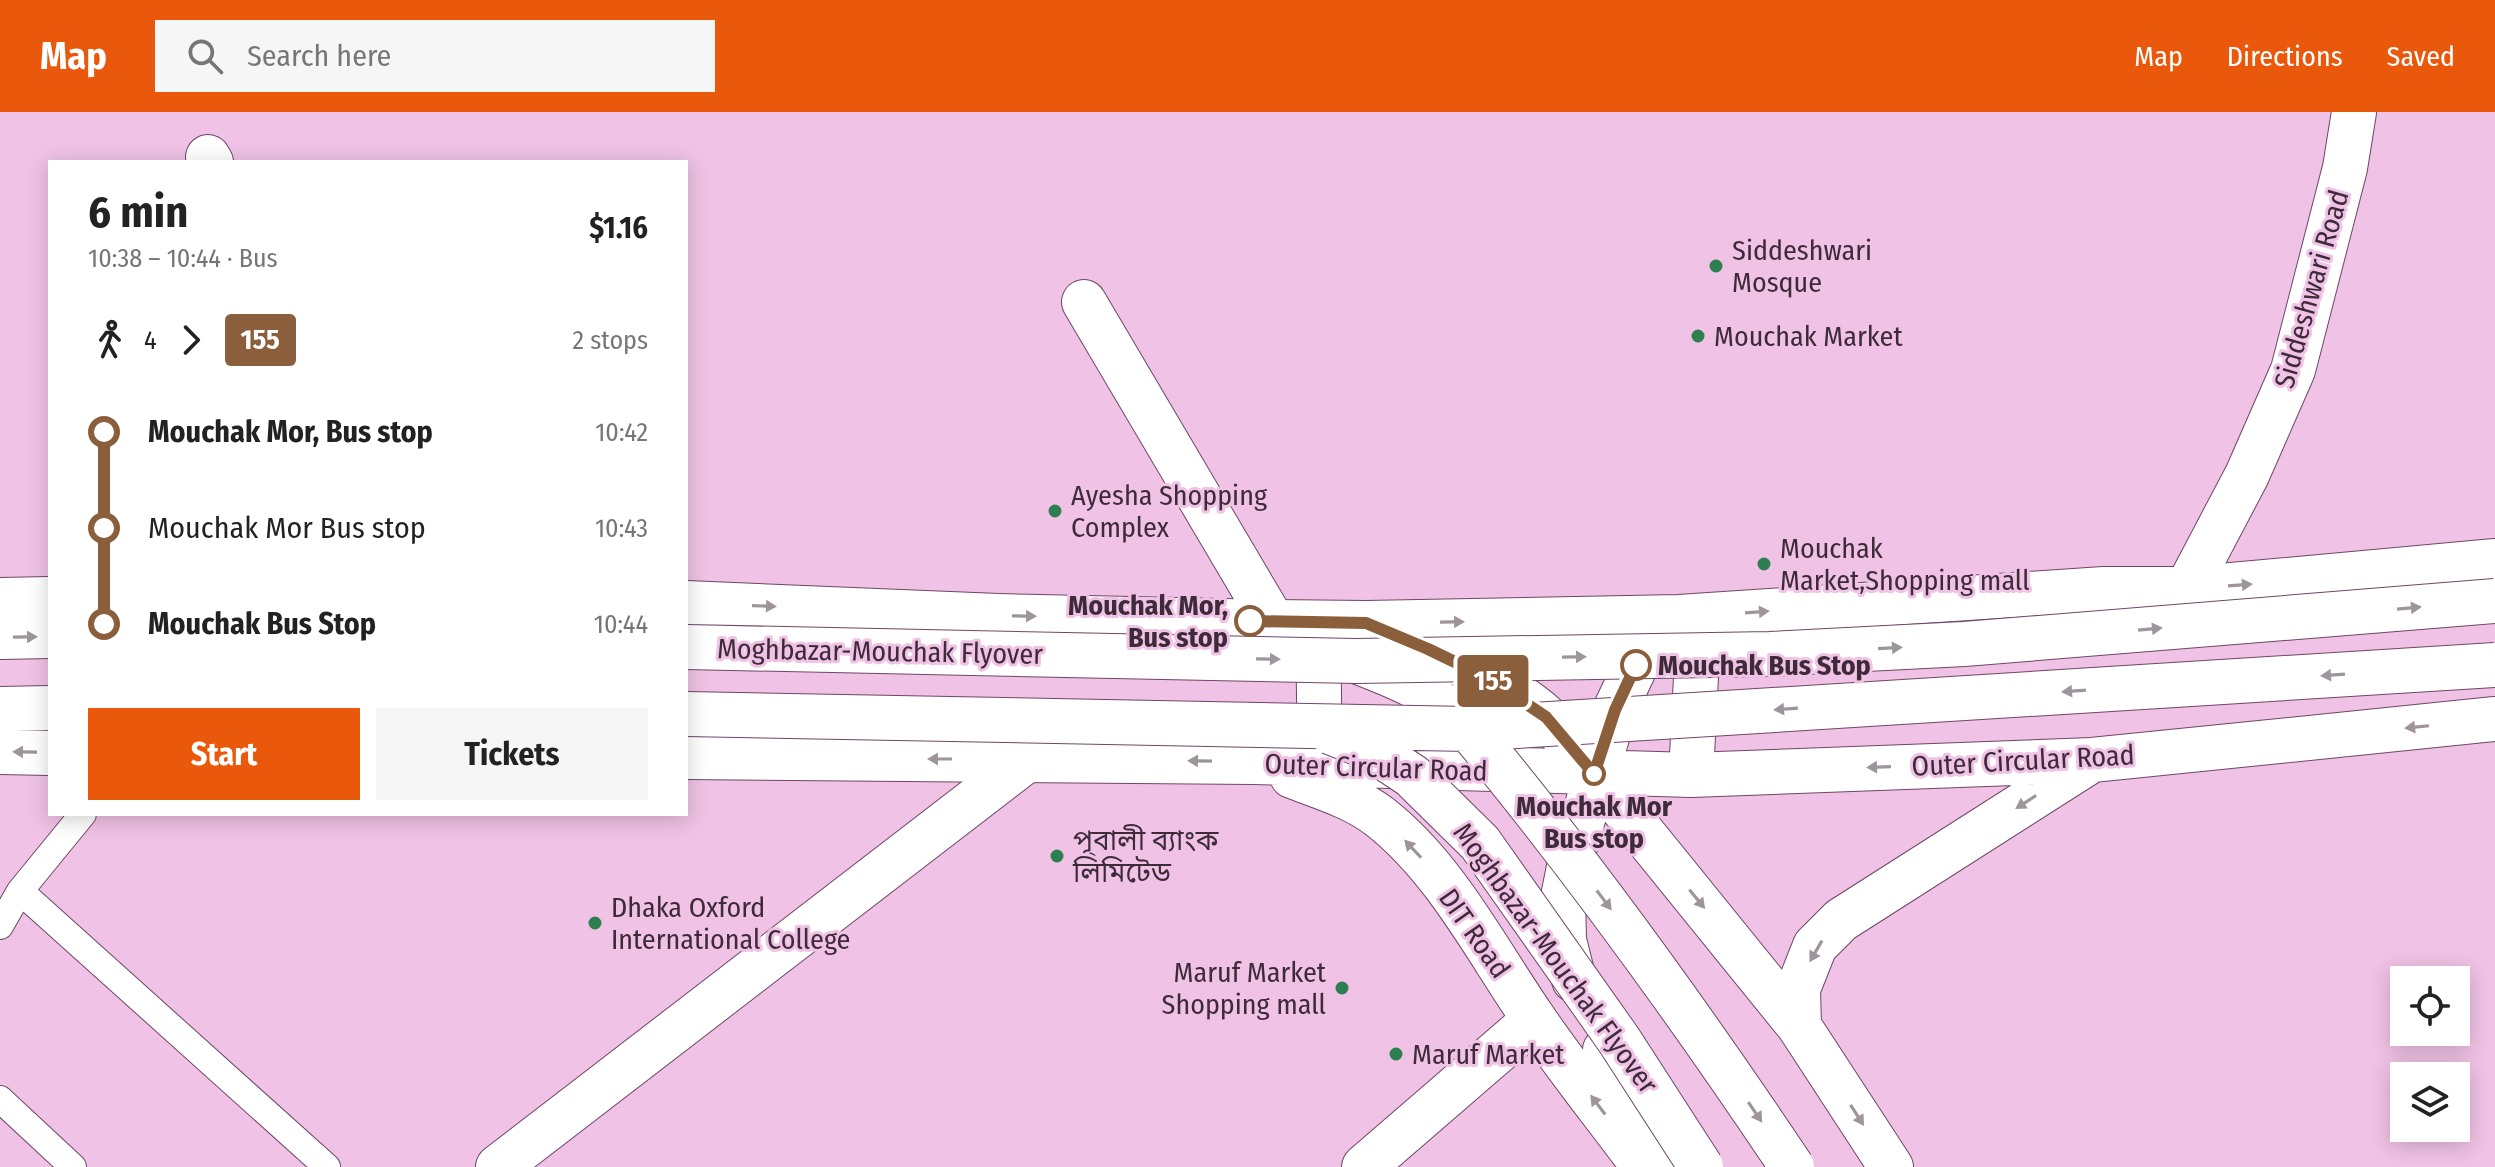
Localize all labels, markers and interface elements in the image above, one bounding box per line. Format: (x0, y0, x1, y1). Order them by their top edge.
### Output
search box (155, 20, 715, 92)
text: Map (40, 33, 107, 79)
icon: search (183, 34, 227, 78)
text: Search here (247, 38, 391, 74)
text: Map (2134, 40, 2183, 73)
text: Directions (2227, 40, 2343, 73)
text: Saved (2387, 40, 2455, 73)
text: 6 min (88, 186, 188, 239)
street label: Siddeshwari Road (2267, 186, 2356, 392)
text: $1.16 (589, 210, 648, 246)
place label: Siddeshwari Mosque (1732, 234, 1872, 299)
text: 10:38 – 10:44 · Bus (88, 243, 278, 274)
marker: Siddeshwari Mosque (1707, 257, 1725, 275)
icon: walk (88, 318, 132, 362)
icon: forward (169, 318, 213, 362)
place label: Mouchak Market (1714, 320, 1903, 353)
text: 155 (241, 323, 280, 356)
text: 4 (144, 325, 157, 356)
text: 2 stops (573, 325, 648, 356)
marker: Mouchak Market (1689, 327, 1707, 345)
text: Mouchak Mor, Bus stop (148, 414, 433, 450)
text: 10:42 (595, 417, 648, 448)
place label: Ayesha Shopping Complex (1071, 479, 1268, 544)
marker: Ayesha Shopping Complex (1046, 502, 1064, 520)
text: Mouchak Mor Bus stop (148, 510, 426, 546)
text: 10:43 (595, 513, 648, 544)
place label: Mouchak Market,Shopping mall (1780, 532, 2030, 597)
marker: Mouchak Market,Shopping mall (1755, 555, 1773, 573)
one-way arrow (2228, 578, 2253, 591)
place label: Mouchak Mor, Bus stop (1068, 589, 1228, 654)
one-way arrow (752, 600, 777, 613)
one-way arrow (2397, 601, 2422, 614)
one-way arrow (1745, 605, 1770, 618)
text: Mouchak Bus Stop (148, 606, 376, 642)
marker: Mouchak Mor, Bus stop (1235, 606, 1265, 636)
text: 10:44 (594, 609, 648, 640)
one-way arrow (1012, 610, 1037, 623)
one-way arrow (1440, 615, 1465, 628)
one-way arrow (2137, 622, 2162, 635)
one-way arrow (13, 631, 38, 643)
street label: Moghbazar-Mouchak Flyover (717, 632, 1043, 671)
one-way arrow (1878, 641, 1903, 654)
place label: Mouchak Bus Stop (1658, 649, 1871, 682)
marker: Mouchak Bus Stop (1621, 650, 1651, 680)
one-way arrow (1562, 651, 1587, 663)
one-way arrow (1256, 653, 1281, 665)
line badge: 155 (1447, 655, 1539, 707)
text: 155 (1473, 664, 1513, 697)
one-way arrow (2320, 669, 2345, 682)
one-way arrow (2061, 685, 2086, 698)
one-way arrow (1773, 703, 1798, 716)
button: Start (88, 708, 360, 800)
button: Tickets (376, 708, 648, 800)
one-way arrow (2404, 720, 2429, 733)
street label: Outer Circular Road (1911, 738, 2135, 783)
one-way arrow (12, 746, 37, 759)
street label: Outer Circular Road (1264, 747, 1488, 788)
one-way arrow (927, 752, 952, 765)
one-way arrow (1187, 755, 1212, 768)
one-way arrow (1866, 760, 1891, 773)
marker: Mouchak Mor Bus stop (1583, 763, 1605, 785)
place label: Mouchak Mor Bus stop (1516, 790, 1673, 855)
one-way arrow (2016, 795, 2037, 810)
street label: Moghbazar-Mouchak Flyover (1446, 817, 1665, 1100)
place label: পূবালী ব্যাংক লিমিটেড (1072, 824, 1219, 889)
one-way arrow (1404, 840, 1422, 859)
marker: পূবালী ব্যাংক লিমিটেড (1048, 847, 1066, 865)
street label: DIT Road (1432, 882, 1517, 984)
one-way arrow (1596, 889, 1612, 911)
one-way arrow (1688, 889, 1705, 909)
place label: Dhaka Oxford International College (611, 891, 850, 956)
marker: Dhaka Oxford International College (586, 914, 604, 932)
one-way arrow (1809, 940, 1823, 962)
place label: Maruf Market Shopping mall (1162, 956, 1327, 1021)
map controls (2390, 966, 2470, 1142)
button: locate (2390, 966, 2470, 1046)
marker: Maruf Market Shopping mall (1333, 979, 1351, 997)
place label: Maruf Market (1412, 1038, 1565, 1071)
marker: Maruf Market (1387, 1045, 1405, 1063)
button: layers (2390, 1062, 2470, 1142)
one-way arrow (1590, 1094, 1606, 1115)
one-way arrow (1747, 1101, 1762, 1122)
one-way arrow (1849, 1104, 1864, 1126)

